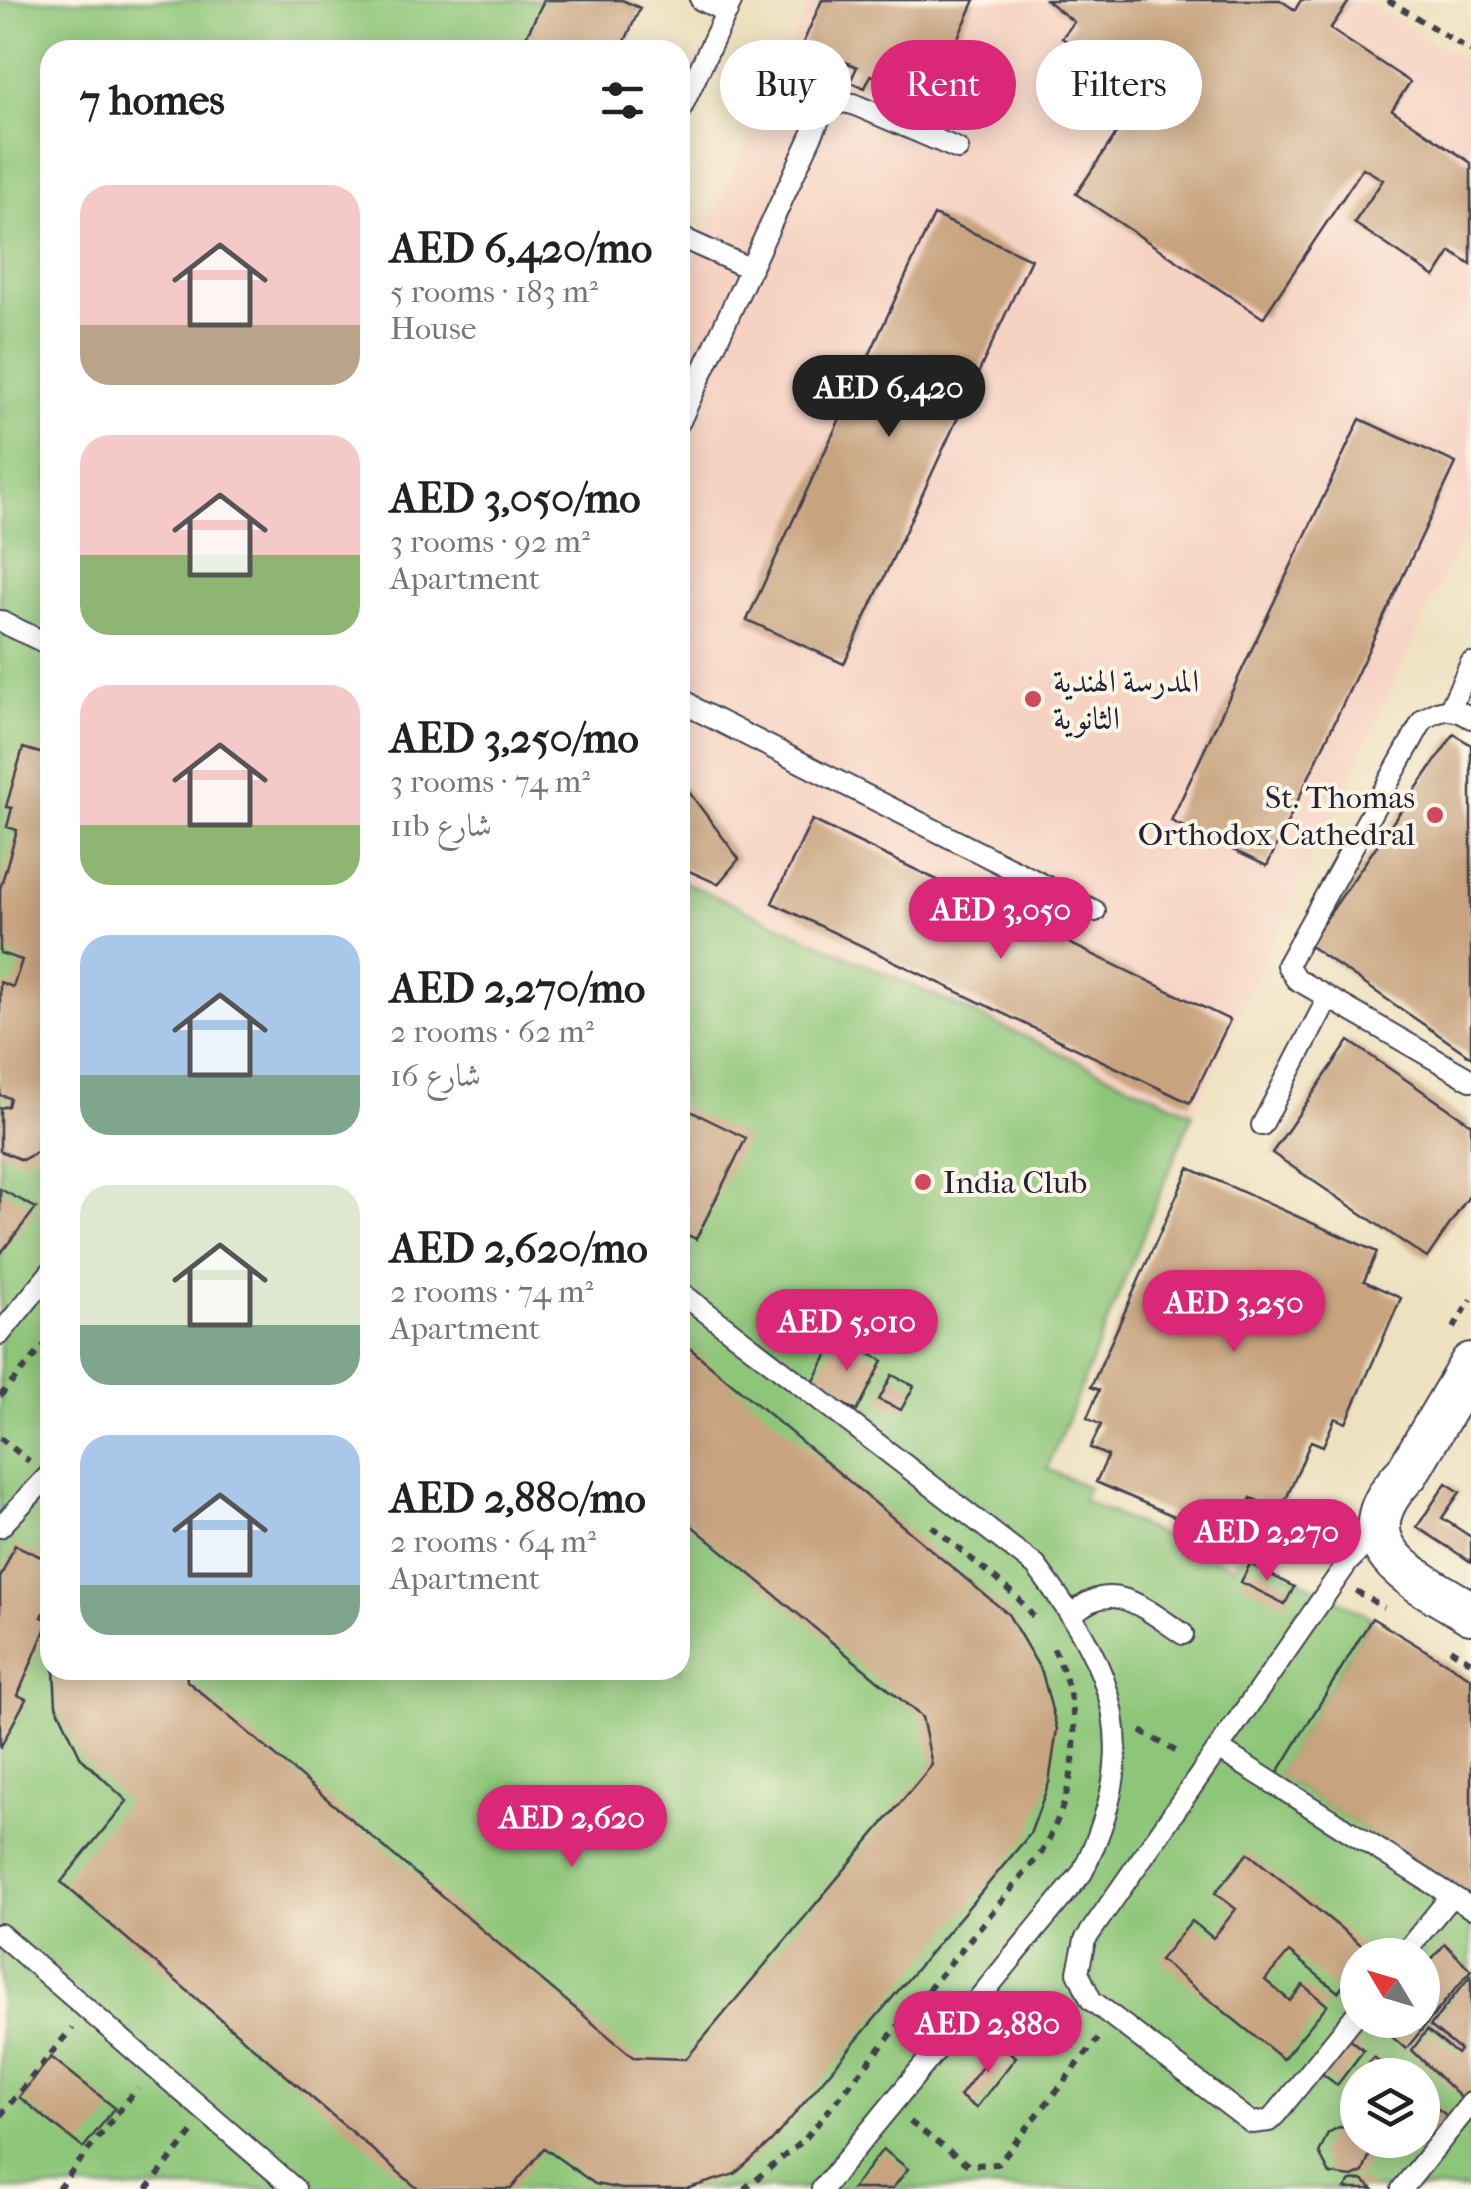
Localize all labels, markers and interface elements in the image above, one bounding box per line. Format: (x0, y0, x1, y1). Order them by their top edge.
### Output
chip: Buy (720, 40, 851, 130)
chip: Rent (871, 40, 1016, 130)
chip: Filters (1036, 40, 1202, 130)
icon: filters (595, 73, 650, 128)
text: 7 homes (80, 76, 225, 125)
text: AED 6,420/mo (390, 224, 652, 273)
icon: home (160, 225, 280, 345)
text: 5 rooms · 183 m² (390, 273, 598, 310)
text: House (390, 310, 477, 347)
pin: AED 6,420 (775, 355, 1003, 440)
text: AED 6,420 (814, 369, 964, 406)
text: AED 3,050/mo (390, 474, 640, 523)
icon: home (160, 475, 280, 595)
text: 3 rooms · 92 m² (390, 523, 590, 560)
text: Apartment (390, 560, 540, 597)
place label: المدرسة الهندية الثانوية (1053, 663, 1199, 738)
marker: المدرسة الهندية الثانوية (1022, 688, 1044, 710)
text: AED 3,250/mo (390, 714, 639, 763)
icon: home (160, 725, 280, 845)
text: 3 rooms · 74 m² (390, 763, 590, 800)
place label: St. Thomas Orthodox Cathedral (1138, 779, 1415, 853)
marker: St. Thomas Orthodox Cathedral (1424, 804, 1446, 826)
text: 11b شارع (390, 807, 492, 844)
pin: AED 3,050 (887, 877, 1115, 962)
text: AED 3,050 (931, 891, 1071, 928)
text: AED 2,270/mo (390, 964, 645, 1013)
icon: home (160, 975, 280, 1095)
text: 2 rooms · 62 m² (390, 1013, 594, 1050)
text: شارع 16 (390, 1057, 481, 1094)
place label: India Club (943, 1164, 1087, 1201)
marker: India Club (912, 1171, 934, 1193)
text: AED 2,620/mo (390, 1224, 648, 1273)
icon: home (160, 1225, 280, 1345)
pin: AED 3,250 (1120, 1270, 1348, 1355)
text: 2 rooms · 74 m² (390, 1273, 594, 1310)
text: AED 3,250 (1164, 1284, 1304, 1321)
pin: AED 5,010 (733, 1289, 961, 1374)
text: AED 5,010 (778, 1303, 916, 1340)
text: Apartment (390, 1310, 540, 1347)
text: AED 2,880/mo (390, 1474, 646, 1523)
icon: home (160, 1475, 280, 1595)
pin: AED 2,270 (1153, 1499, 1381, 1584)
text: AED 2,270 (1195, 1513, 1339, 1550)
text: 2 rooms · 64 m² (390, 1523, 596, 1560)
text: Apartment (390, 1560, 540, 1597)
pin: AED 2,620 (458, 1785, 686, 1870)
text: AED 2,620 (499, 1799, 645, 1836)
north arrow (1340, 1938, 1440, 2038)
map controls (1340, 1938, 1440, 2158)
pin: AED 2,880 (874, 1991, 1102, 2076)
text: AED 2,880 (916, 2005, 1060, 2042)
button: layers (1340, 2058, 1440, 2158)

